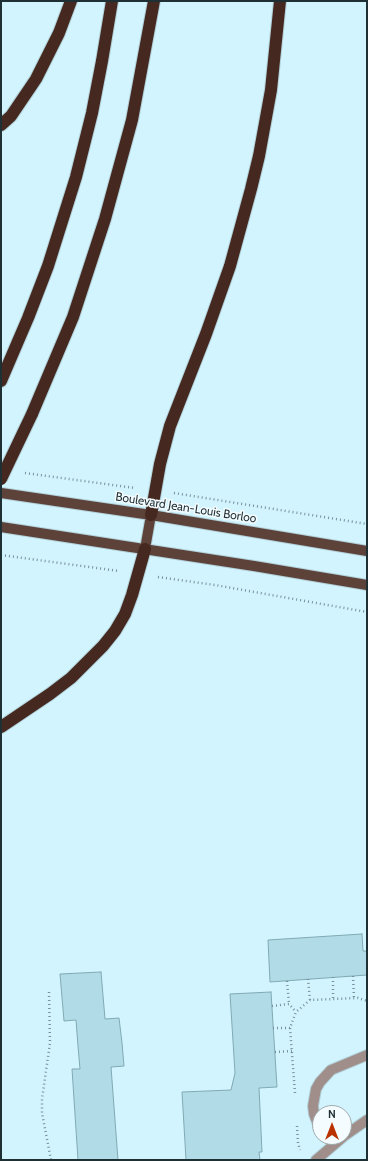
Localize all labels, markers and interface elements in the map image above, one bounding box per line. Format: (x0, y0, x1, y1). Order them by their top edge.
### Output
street label: Boulevard Jean-Louis Borloo (114, 490, 258, 526)
north arrow (312, 1105, 352, 1145)
text: N (328, 1107, 336, 1121)

